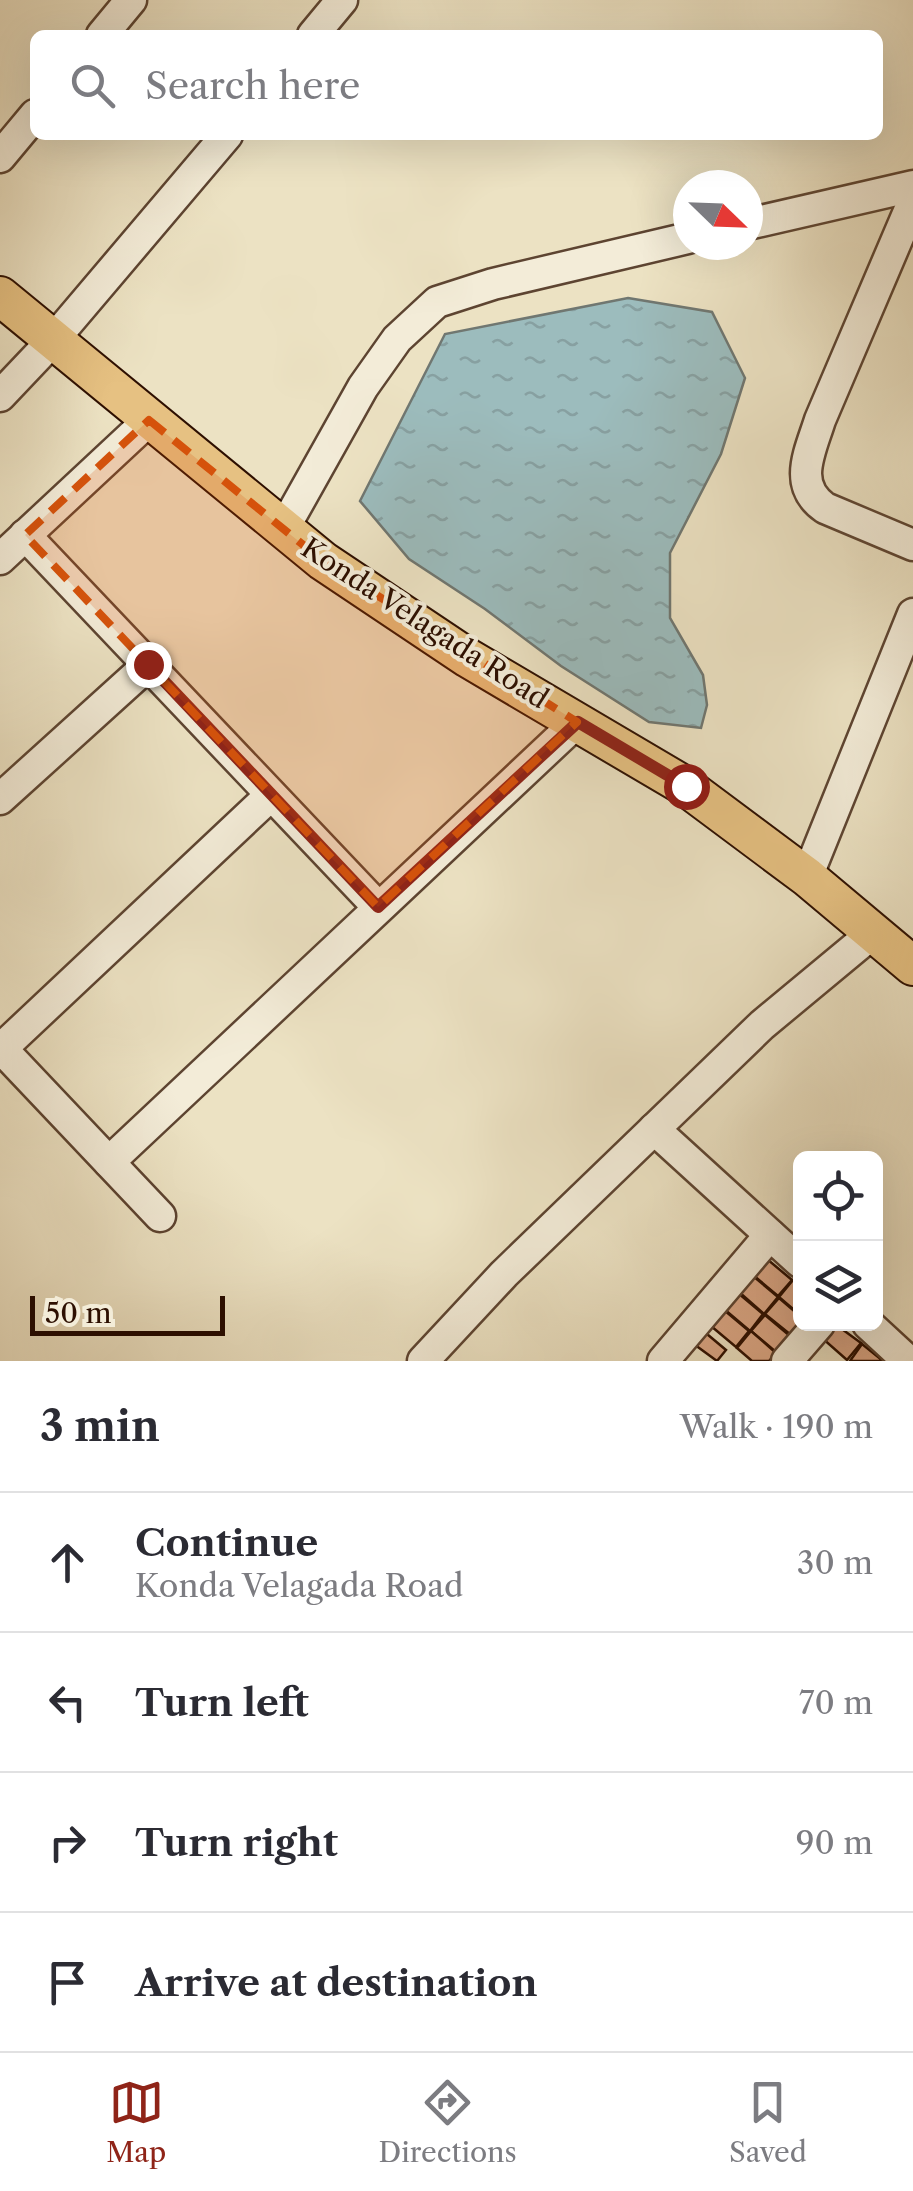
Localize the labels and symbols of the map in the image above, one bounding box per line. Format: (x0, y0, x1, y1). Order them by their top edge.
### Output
north arrow (673, 170, 763, 260)
street label: Konda Velagada Road (295, 530, 555, 716)
route end (126, 642, 172, 688)
route start (664, 764, 710, 810)
scale bar (30, 1291, 225, 1336)

